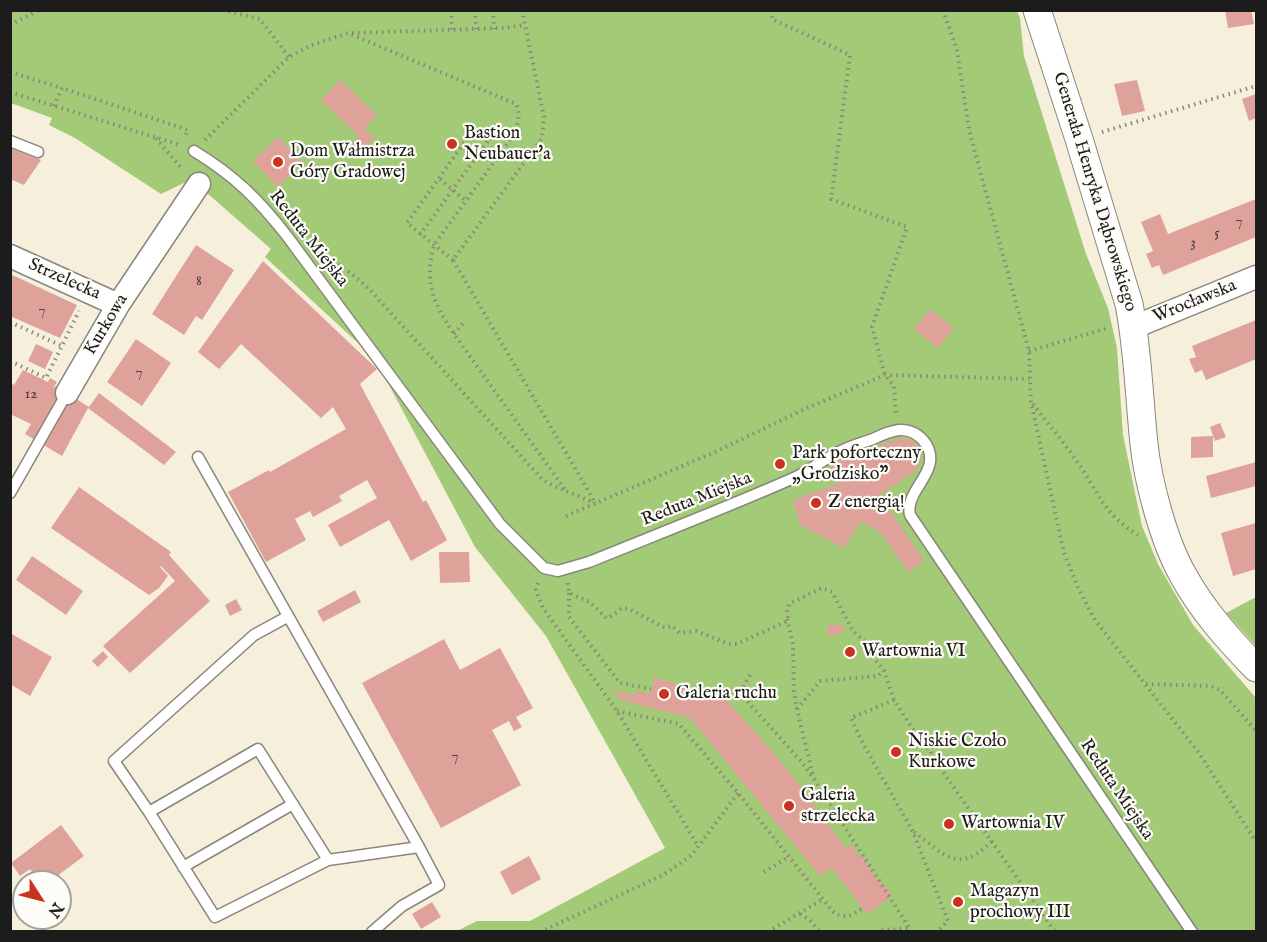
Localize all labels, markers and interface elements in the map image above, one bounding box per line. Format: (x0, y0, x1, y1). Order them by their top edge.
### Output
street label: Generała Henryka Dąbrowskiego (1047, 70, 1141, 314)
place label: Bastion Neubauer'a (464, 123, 551, 166)
marker: Bastion Neubauer'a (445, 137, 459, 151)
place label: Dom Wałmistrza Góry Gradowej (290, 141, 415, 184)
marker: Dom Wałmistrza Góry Gradowej (271, 155, 285, 169)
street label: Reduta Miejska (264, 186, 352, 292)
house number: 7 (1235, 213, 1243, 231)
house number: 5 (1214, 225, 1220, 243)
house number: 3 (1190, 235, 1196, 253)
street label: Strzelecka (25, 255, 103, 305)
house number: 8 (196, 273, 202, 291)
street label: Wrocławska (1150, 275, 1240, 329)
street label: Kurkowa (80, 291, 134, 359)
house number: 7 (38, 302, 46, 320)
house number: 7 (135, 364, 143, 382)
house number: 12 (25, 386, 37, 404)
place label: Park poforteczny „Grodzisko” (792, 443, 921, 486)
marker: Park poforteczny „Grodzisko” (773, 457, 787, 471)
street label: Reduta Miejska (639, 468, 755, 532)
place label: Z energią! (828, 492, 905, 514)
marker: Z energią! (809, 496, 823, 510)
place label: Wartownia VI (862, 641, 966, 663)
marker: Wartownia VI (843, 645, 857, 659)
place label: Galeria ruchu (676, 683, 777, 705)
marker: Galeria ruchu (657, 687, 671, 701)
place label: Niskie Czoło Kurkowe (908, 731, 1006, 774)
street label: Reduta Miejska (1074, 736, 1158, 844)
marker: Niskie Czoło Kurkowe (889, 745, 903, 759)
house number: 7 (451, 748, 459, 766)
place label: Galeria strzelecka (801, 785, 875, 828)
marker: Galeria strzelecka (782, 799, 796, 813)
place label: Wartownia IV (961, 813, 1065, 835)
marker: Wartownia IV (942, 817, 956, 831)
north arrow (12, 870, 72, 930)
place label: Magazyn prochowy III (970, 881, 1071, 924)
marker: Magazyn prochowy III (951, 895, 965, 909)
text: N (43, 898, 67, 921)

